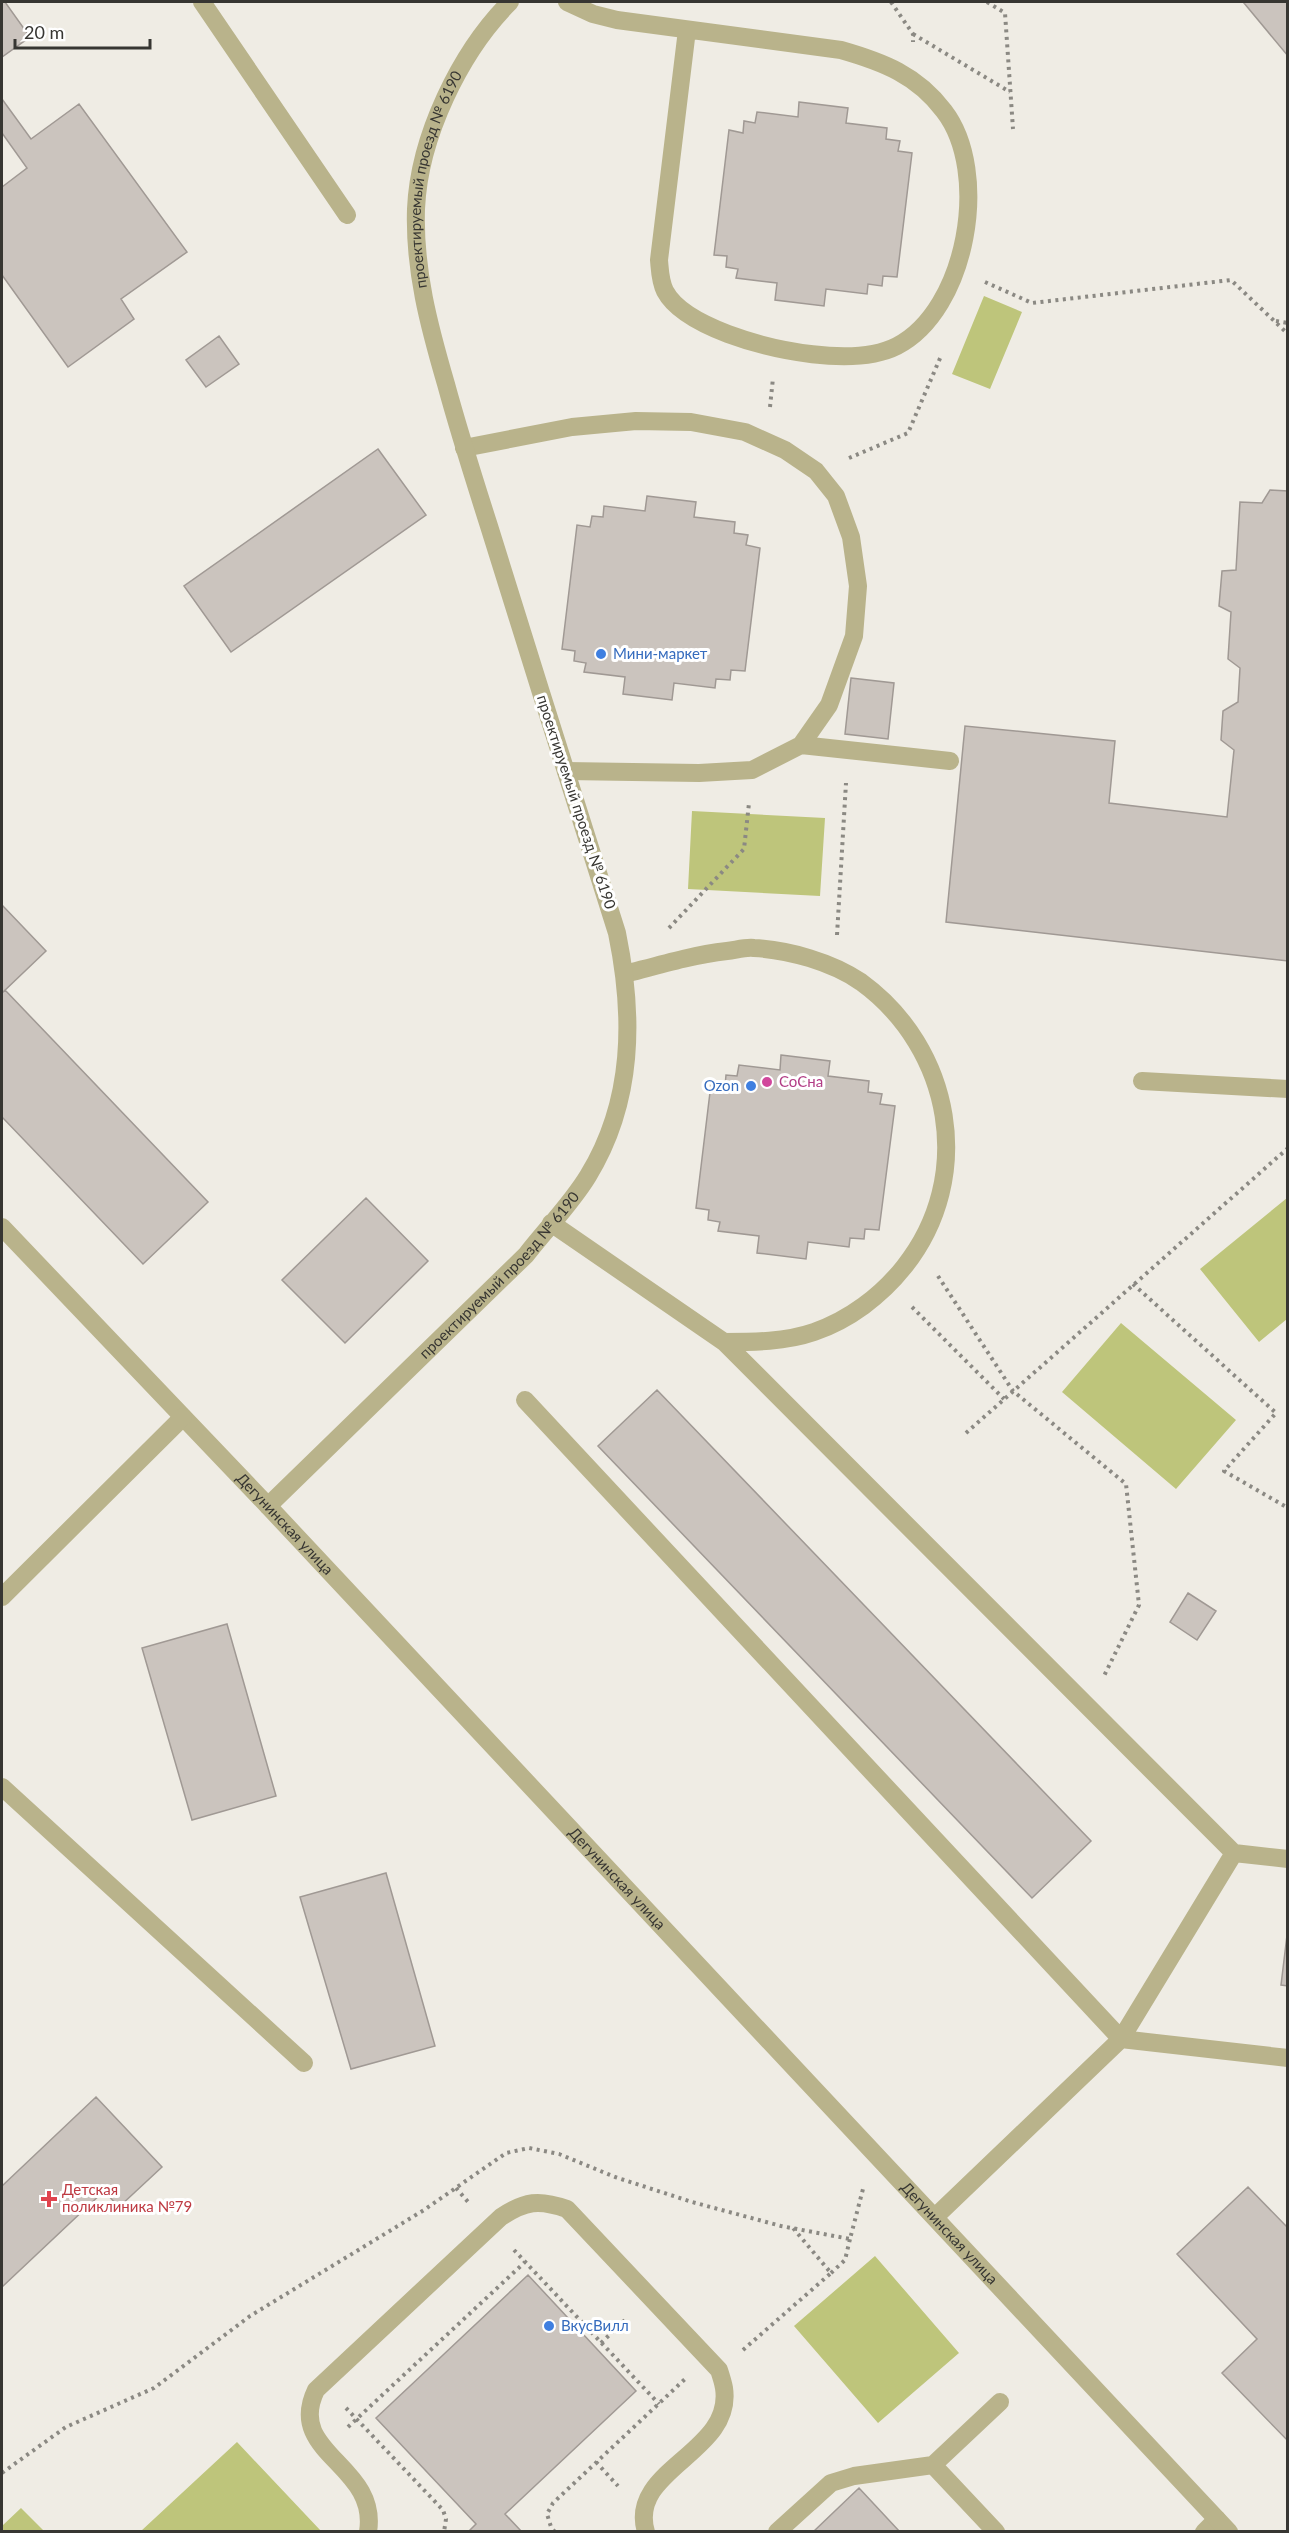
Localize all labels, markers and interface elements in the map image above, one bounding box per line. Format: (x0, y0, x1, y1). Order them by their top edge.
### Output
scale bar (15, 12, 150, 50)
text: 20 m (24, 21, 64, 43)
street label: проектируемый проезд № 6190 (406, 67, 465, 290)
place label: Мини-маркет (613, 644, 708, 662)
marker: Мини-маркет (594, 647, 608, 661)
street label: проектируемый проезд № 6190 (534, 692, 620, 911)
place label: СоСна (779, 1072, 823, 1090)
marker: СоСна (760, 1075, 774, 1089)
place label: Ozon (704, 1076, 739, 1094)
marker: Ozon (744, 1079, 758, 1093)
street label: проектируемый проезд № 6190 (415, 1188, 583, 1362)
street label: Дегунинская улица (233, 1469, 338, 1578)
street label: Дегунинская улица (566, 1823, 670, 1933)
street label: Дегунинская улица (898, 2178, 1002, 2287)
place label: Детская поликлиника №79 (62, 2180, 192, 2215)
marker: Детская поликлиника №79 (40, 2190, 58, 2208)
place label: ВкусВилл (561, 2316, 629, 2334)
marker: ВкусВилл (542, 2319, 556, 2333)

